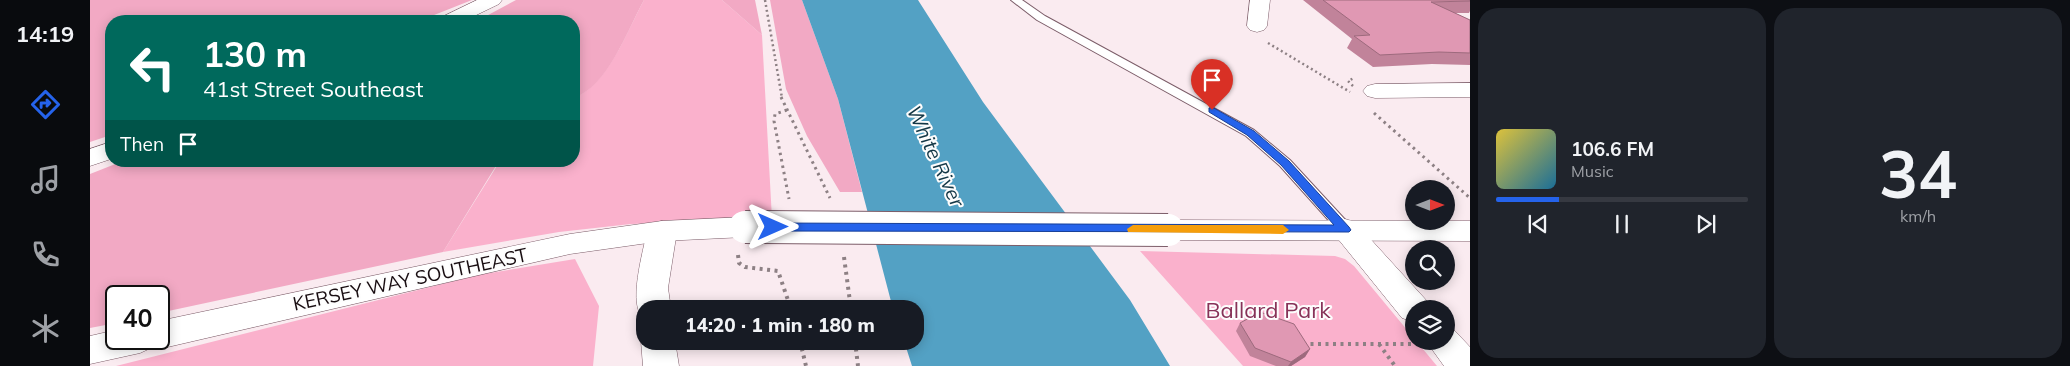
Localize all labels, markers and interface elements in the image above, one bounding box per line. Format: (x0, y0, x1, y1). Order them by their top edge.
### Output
text: 14:19 (16, 20, 74, 48)
text: 130 m (203, 32, 307, 76)
icon: left (120, 35, 185, 100)
pin (1191, 59, 1233, 110)
icon: arrive (1198, 66, 1226, 94)
text: 41st Street Southeast (203, 75, 423, 103)
icon: directions (28, 87, 63, 122)
water label: White River (902, 101, 971, 211)
icon: arrive (174, 130, 202, 158)
text: Then (120, 132, 164, 156)
text: 34 (1879, 133, 1957, 214)
text: 106.6 FM (1571, 137, 1654, 161)
text: Music (1571, 161, 1614, 181)
icon: music (28, 162, 63, 197)
north arrow (1405, 180, 1455, 230)
map controls (1405, 180, 1455, 350)
position arrow (746, 200, 798, 252)
text: km/h (1900, 206, 1936, 226)
icon: previous (1524, 210, 1552, 238)
icon: pause (1608, 210, 1636, 238)
icon: next (1692, 210, 1720, 238)
icon: phone (28, 237, 63, 272)
button: search (1405, 240, 1455, 290)
street label: KERSEY WAY SOUTHEAST (291, 242, 530, 316)
speed limit sign: 40 (105, 285, 170, 350)
park label: Ballard Park (1206, 296, 1331, 324)
button: layers (1405, 300, 1455, 350)
icon: climate (28, 311, 63, 346)
text: 14:20 · 1 min · 180 m (685, 313, 875, 337)

